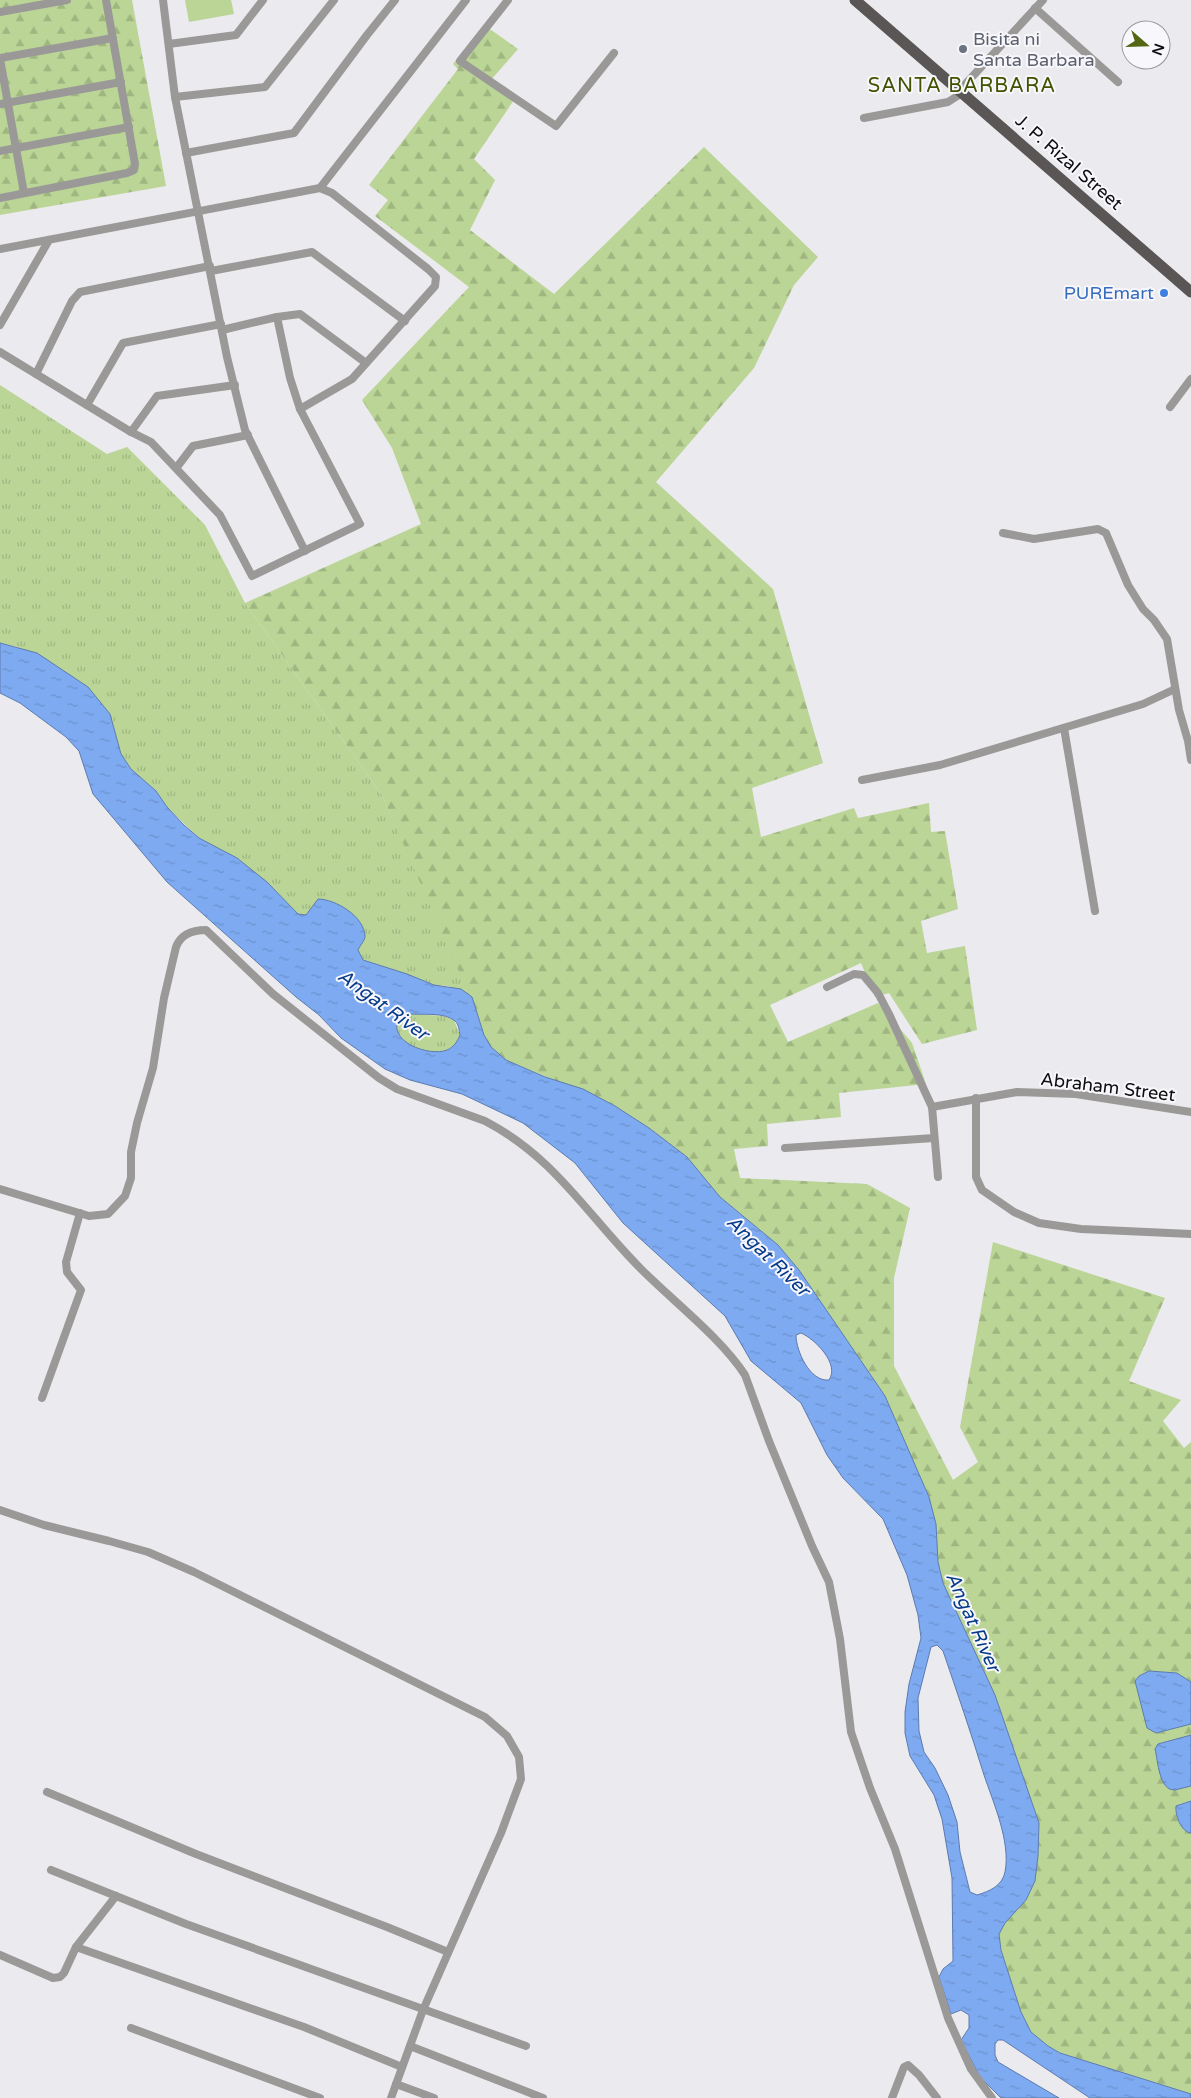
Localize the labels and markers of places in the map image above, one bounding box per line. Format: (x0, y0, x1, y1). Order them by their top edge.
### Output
place label: Bisita ni Santa Barbara (973, 28, 1095, 71)
marker: Bisita ni Santa Barbara (957, 43, 969, 55)
place label: PUREmart (1064, 282, 1154, 304)
marker: PUREmart (1158, 287, 1170, 299)

